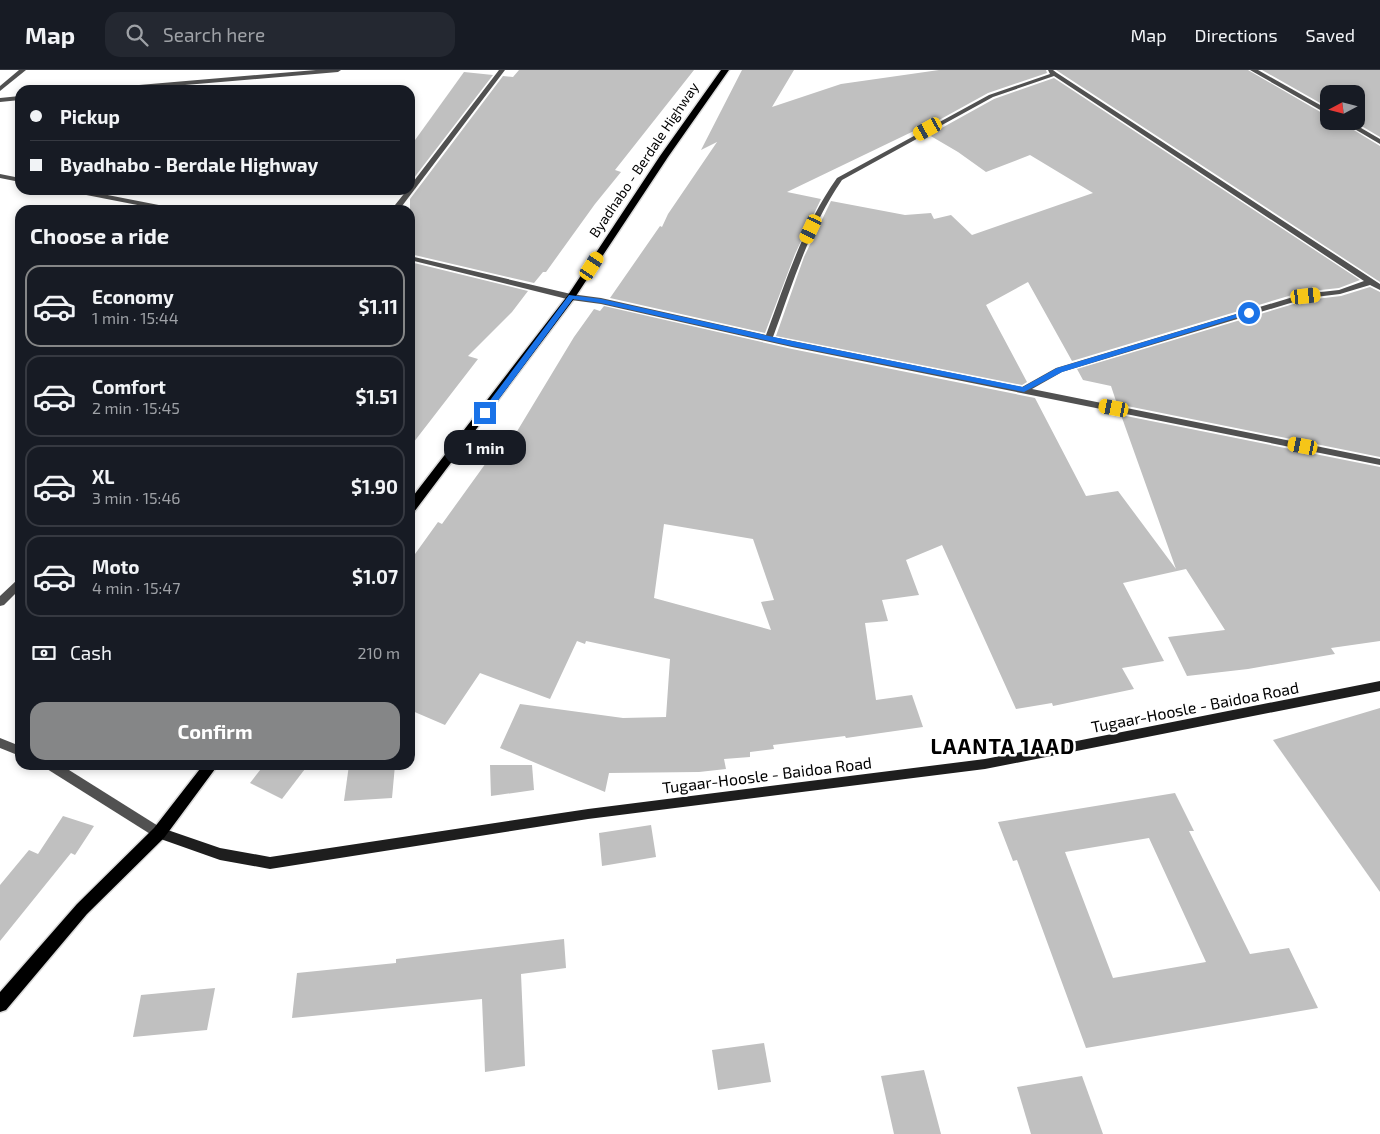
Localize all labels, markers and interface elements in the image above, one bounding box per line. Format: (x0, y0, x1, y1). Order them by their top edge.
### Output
search box (105, 12, 455, 57)
text: Map (25, 20, 75, 49)
icon: search (123, 21, 151, 49)
text: Search here (163, 23, 265, 46)
text: Map (1130, 24, 1167, 46)
text: Directions (1195, 24, 1278, 46)
text: Saved (1306, 24, 1355, 46)
street label: Byadhabo - Berdale Highway (585, 78, 702, 241)
north arrow (1320, 85, 1365, 130)
map controls (1320, 85, 1365, 130)
text: Pickup (60, 105, 120, 128)
car (911, 115, 944, 143)
text: Byadhabo - Berdale Highway (60, 153, 318, 176)
car (797, 212, 824, 246)
text: Choose a ride (30, 222, 169, 248)
car (577, 249, 606, 283)
icon: car (32, 284, 77, 329)
text: Economy (92, 285, 174, 308)
car (1290, 287, 1321, 305)
text: $1.11 (359, 295, 398, 318)
route start (1238, 302, 1260, 324)
text: 1 min · 15:44 (92, 308, 179, 327)
icon: car (32, 374, 77, 419)
text: Comfort (92, 375, 166, 398)
text: $1.51 (355, 385, 398, 408)
text: 2 min · 15:45 (92, 398, 180, 417)
car (1097, 398, 1130, 418)
route end (474, 402, 496, 424)
callout: 1 min (444, 430, 526, 466)
car (1286, 436, 1319, 456)
text: 1 min (466, 438, 504, 457)
icon: car (32, 464, 77, 509)
text: XL (92, 465, 114, 488)
text: $1.90 (351, 475, 398, 498)
text: 3 min · 15:46 (92, 488, 180, 507)
icon: car (32, 554, 77, 599)
text: Moto (92, 555, 140, 578)
text: $1.07 (352, 565, 398, 588)
text: 4 min · 15:47 (92, 578, 180, 597)
icon: cash (30, 639, 58, 667)
text: Cash (70, 641, 112, 664)
text: 210 m (357, 643, 400, 662)
street label: Tugaar-Hoosle - Baidoa Road (1089, 677, 1300, 736)
button: Confirm (30, 702, 400, 760)
district label: LAANTA 1AAD (931, 733, 1075, 758)
street label: Tugaar-Hoosle - Baidoa Road (661, 752, 873, 797)

